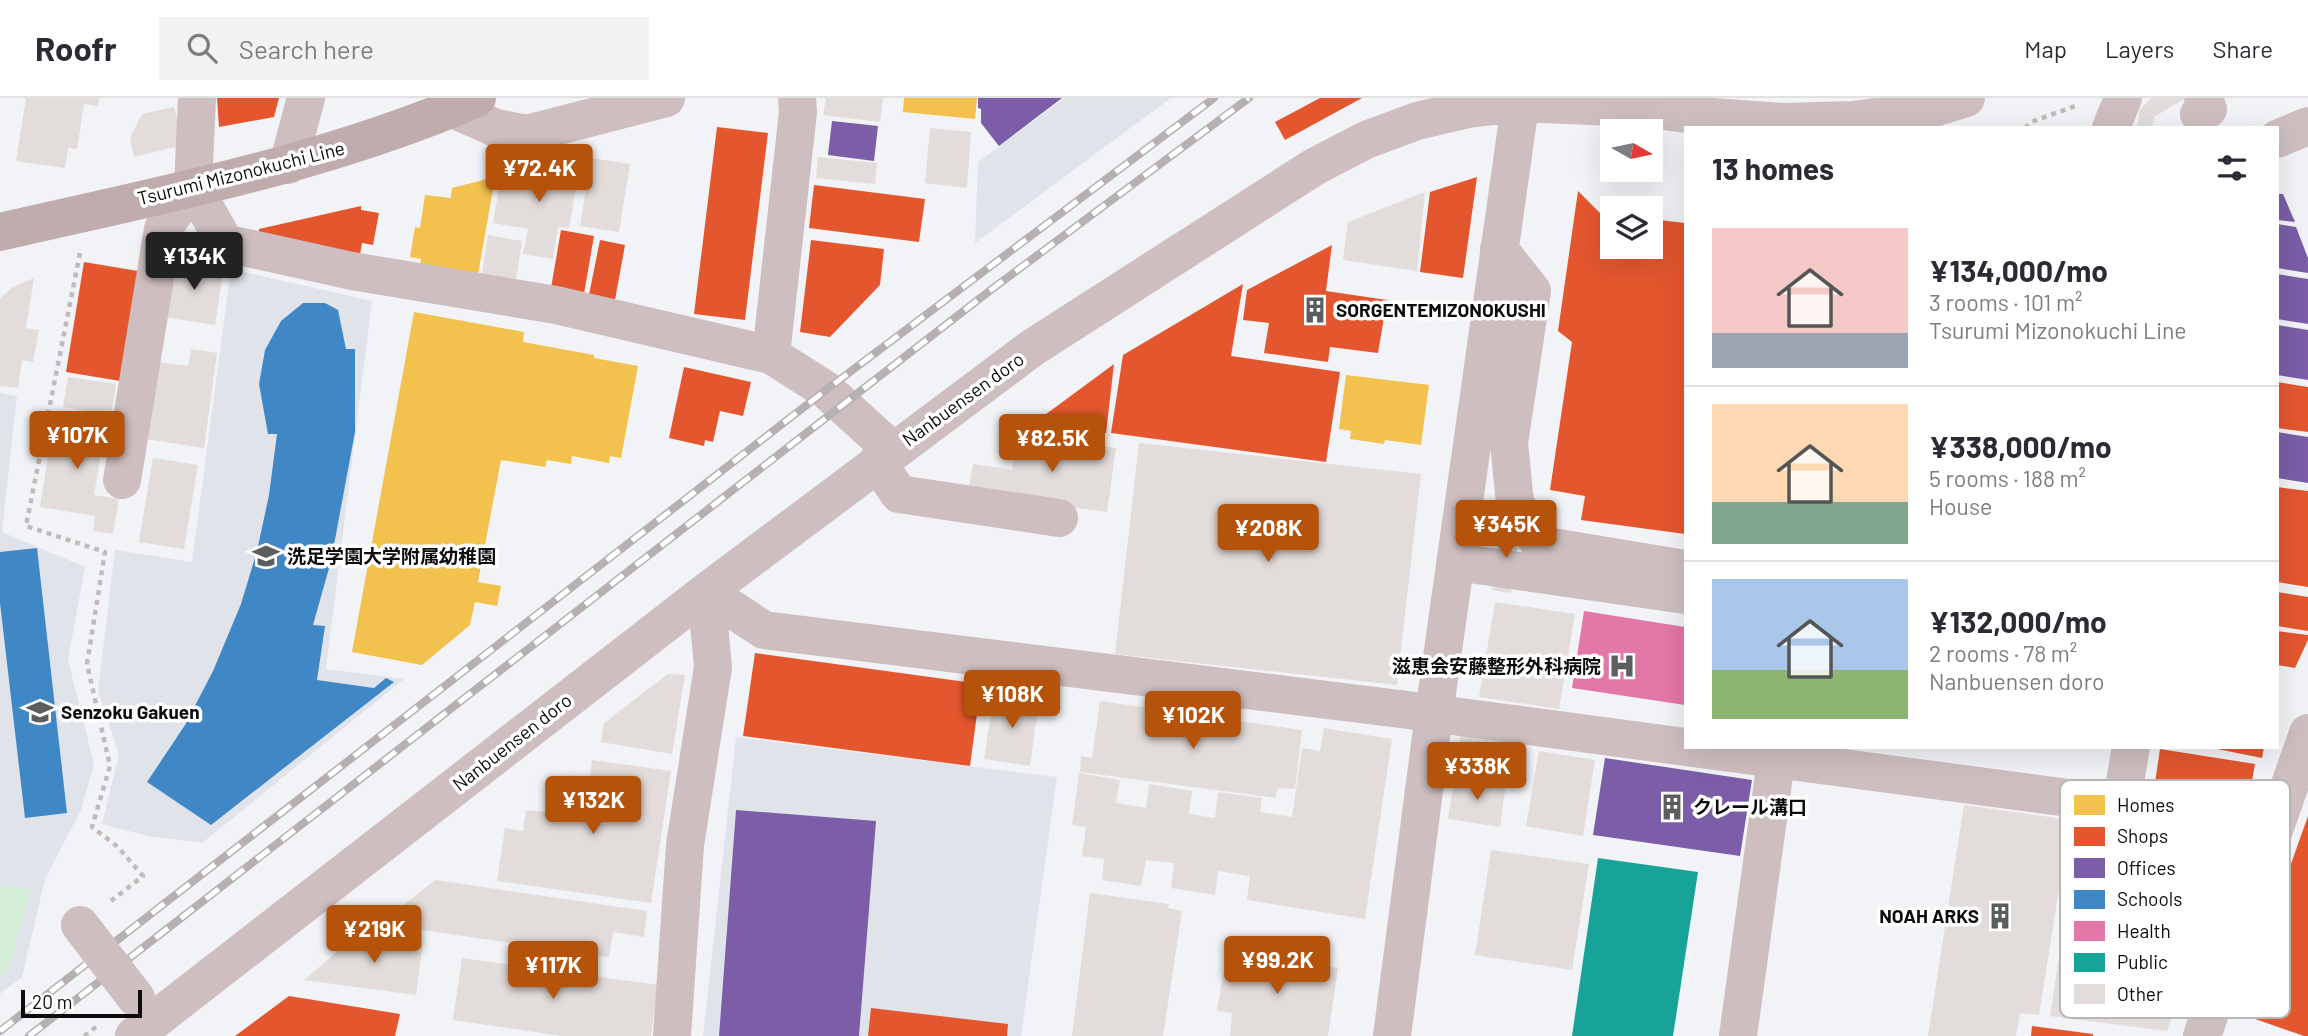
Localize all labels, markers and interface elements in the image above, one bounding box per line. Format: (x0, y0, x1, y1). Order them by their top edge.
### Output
search box (159, 17, 649, 80)
text: Roofr (35, 28, 117, 68)
icon: search (183, 29, 221, 67)
text: Search here (239, 33, 374, 64)
text: Map (2024, 34, 2067, 63)
text: Layers (2105, 34, 2174, 63)
text: Share (2212, 34, 2273, 63)
north arrow (1600, 119, 1662, 182)
map controls (1600, 119, 1663, 259)
street label: Tsurumi Mizonokuchi Line (135, 136, 347, 209)
pin: ¥72.4K (482, 144, 596, 204)
icon: filters (2213, 149, 2251, 187)
text: 13 homes (1712, 150, 1834, 186)
text: ¥72.4K (502, 153, 576, 181)
button: layers (1600, 196, 1663, 259)
pin: ¥134K (145, 232, 243, 292)
text: ¥134K (162, 241, 226, 269)
text: ¥134,000/mo (1929, 252, 2108, 288)
icon: home (1768, 256, 1852, 340)
text: 3 rooms · 101 m² (1929, 288, 2082, 316)
building icon: SORGENTEMIZONOKUSHI (1300, 295, 1330, 325)
place label: SORGENTEMIZONOKUSHI (1336, 298, 1546, 321)
text: Tsurumi Mizonokuchi Line (1929, 316, 2187, 344)
street label: Nanbuensen doro (897, 347, 1028, 450)
pin: ¥107K (28, 412, 126, 471)
pin: ¥82.5K (995, 414, 1109, 474)
text: ¥107K (46, 420, 108, 448)
text: ¥82.5K (1015, 423, 1089, 451)
text: ¥338,000/mo (1929, 428, 2112, 464)
icon: home (1768, 432, 1852, 516)
text: 5 rooms · 188 m² (1929, 464, 2086, 492)
text: House (1929, 492, 1992, 520)
pin: ¥345K (1457, 500, 1555, 560)
pin: ¥208K (1219, 504, 1317, 564)
text: ¥345K (1472, 509, 1540, 537)
text: ¥208K (1234, 513, 1302, 541)
school or university icon: 洗足学園大学附属幼稚園 (251, 541, 281, 571)
place label: 洗足学園大学附属幼稚園 (287, 544, 496, 567)
text: ¥132,000/mo (1929, 603, 2107, 639)
icon: home (1768, 607, 1852, 691)
text: 2 rooms · 78 m² (1929, 639, 2077, 667)
hospital icon: 滋恵会安藤整形外科病院 (1607, 651, 1637, 681)
place label: 滋恵会安藤整形外科病院 (1392, 654, 1601, 677)
text: Nanbuensen doro (1929, 667, 2104, 695)
pin: ¥108K (963, 670, 1061, 730)
text: ¥108K (980, 679, 1044, 707)
street label: Nanbuensen doro (448, 688, 576, 795)
pin: ¥102K (1144, 692, 1242, 751)
school or university icon: Senzoku Gakuen (25, 697, 55, 727)
place label: Senzoku Gakuen (61, 700, 200, 723)
text: ¥102K (1161, 700, 1225, 728)
pin: ¥338K (1428, 742, 1526, 802)
text: ¥338K (1443, 751, 1511, 779)
pin: ¥132K (544, 776, 642, 836)
legend (2060, 780, 2290, 1018)
text: ¥132K (561, 785, 625, 813)
building icon: クレール溝口 (1657, 792, 1687, 822)
text: Homes (2117, 793, 2174, 816)
place label: クレール溝口 (1693, 795, 1807, 818)
text: Shops (2117, 824, 2168, 847)
text: Offices (2117, 856, 2176, 879)
text: Schools (2117, 887, 2182, 910)
building icon: NOAH ARKS (1985, 901, 2015, 931)
place label: NOAH ARKS (1879, 904, 1979, 927)
pin: ¥219K (325, 906, 423, 965)
text: ¥219K (342, 914, 406, 942)
text: Health (2117, 919, 2171, 942)
pin: ¥99.2K (1220, 936, 1334, 996)
pin: ¥117K (504, 942, 602, 1001)
text: ¥99.2K (1240, 945, 1314, 973)
text: ¥117K (524, 950, 582, 978)
text: Public (2117, 950, 2168, 973)
text: Other (2117, 982, 2163, 1005)
scale bar (21, 987, 142, 1019)
text: 20 m (32, 990, 72, 1013)

